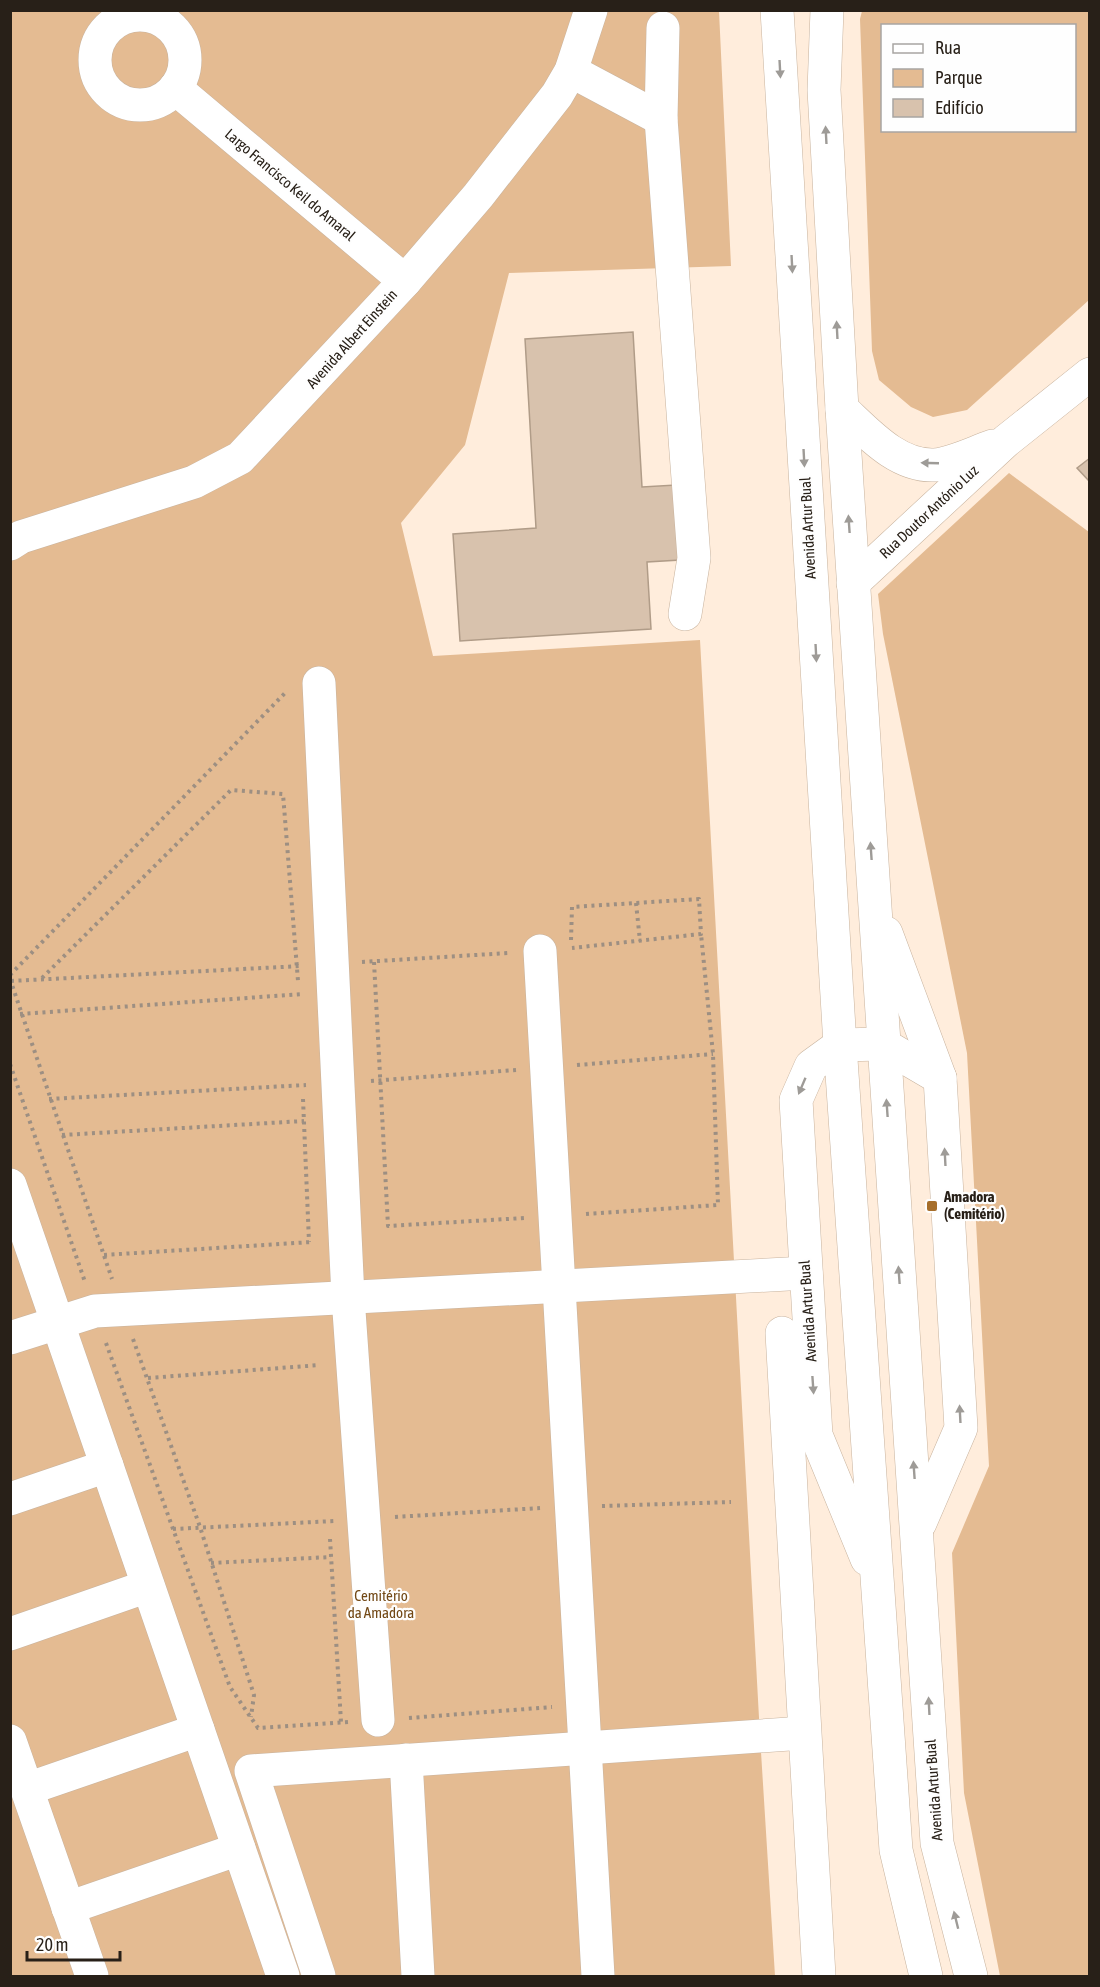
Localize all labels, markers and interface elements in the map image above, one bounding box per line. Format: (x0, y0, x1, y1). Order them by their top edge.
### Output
legend (881, 24, 1076, 132)
text: Rua (935, 37, 961, 58)
one-way arrow (776, 59, 785, 78)
text: Parque (935, 67, 983, 88)
text: Edifício (935, 97, 984, 118)
street label: Largo Francisco Keil do Amaral (222, 125, 359, 244)
one-way arrow (822, 125, 831, 144)
one-way arrow (788, 254, 797, 273)
street label: Avenida Albert Einstein (303, 286, 400, 392)
one-way arrow (833, 320, 842, 339)
one-way arrow (800, 449, 809, 468)
one-way arrow (921, 459, 940, 468)
street label: Rua Doutor António Luz (876, 461, 982, 562)
street label: Avenida Artur Bual (796, 477, 819, 579)
one-way arrow (845, 515, 854, 534)
one-way arrow (811, 643, 821, 662)
one-way arrow (866, 841, 876, 860)
one-way arrow (797, 1078, 806, 1095)
one-way arrow (882, 1099, 892, 1118)
one-way arrow (940, 1147, 949, 1166)
place label: Amadora (Cemitério) (943, 1188, 1005, 1222)
marker: Amadora (Cemitério) (925, 1199, 939, 1213)
street label: Avenida Artur Bual (795, 1260, 820, 1363)
one-way arrow (895, 1266, 904, 1285)
one-way arrow (808, 1375, 817, 1394)
one-way arrow (955, 1405, 965, 1424)
one-way arrow (909, 1460, 918, 1479)
park label: Cemitério da Amadora (348, 1587, 414, 1621)
one-way arrow (924, 1697, 933, 1716)
street label: Avenida Artur Bual (921, 1739, 946, 1842)
one-way arrow (951, 1911, 961, 1929)
scale bar (27, 1924, 120, 1962)
text: 20 m (36, 1934, 68, 1955)

